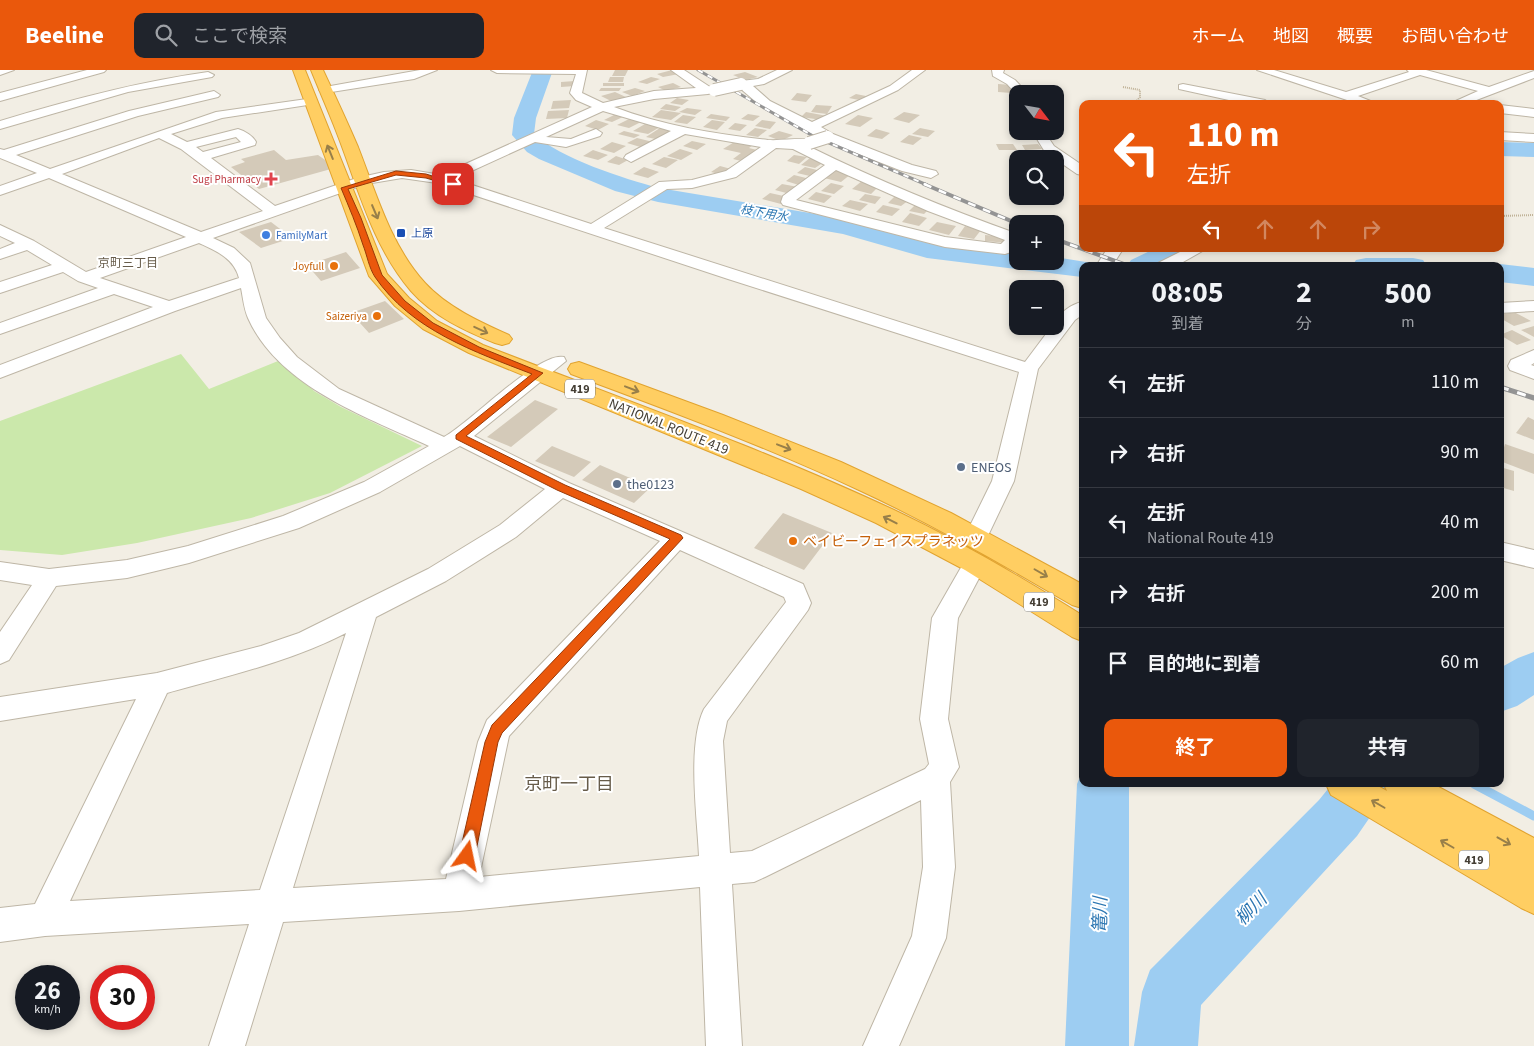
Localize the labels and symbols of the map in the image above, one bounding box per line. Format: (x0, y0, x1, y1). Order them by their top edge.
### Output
north arrow (1009, 85, 1064, 140)
one-way arrow (324, 145, 334, 160)
pin (432, 163, 474, 205)
place label: Sugi Pharmacy (192, 172, 261, 187)
marker: Sugi Pharmacy (265, 173, 277, 185)
water label: 枝下用水 (739, 201, 791, 226)
one-way arrow (371, 204, 381, 219)
place label: 上原 (411, 226, 433, 241)
marker: 上原 (395, 227, 407, 239)
place label: FamilyMart (276, 228, 328, 243)
marker: FamilyMart (260, 229, 272, 241)
district label: 京町三丁目 (98, 255, 158, 272)
place label: Joyfull (293, 259, 324, 274)
marker: Joyfull (328, 260, 340, 272)
place label: Saizeriya (326, 309, 367, 324)
marker: Saizeriya (371, 310, 383, 322)
one-way arrow (473, 326, 488, 335)
road number: 419 (565, 380, 595, 398)
one-way arrow (624, 385, 639, 394)
street label: NATIONAL ROUTE 419 (606, 394, 732, 460)
one-way arrow (776, 444, 791, 453)
place label: ENEOS (971, 458, 1012, 478)
marker: ENEOS (955, 461, 967, 473)
place label: the0123 (627, 475, 674, 495)
marker: the0123 (611, 478, 623, 490)
one-way arrow (883, 515, 898, 524)
place label: ベイビーフェイスプラネッツ (803, 532, 984, 552)
marker: ベイビーフェイスプラネッツ (787, 535, 799, 547)
one-way arrow (1033, 568, 1047, 578)
road number: 419 (1024, 592, 1054, 612)
district label: 京町一丁目 (524, 772, 614, 797)
one-way arrow (1372, 799, 1386, 809)
position arrow (440, 829, 492, 881)
one-way arrow (1496, 837, 1511, 847)
one-way arrow (1439, 839, 1454, 849)
road number: 419 (1459, 850, 1489, 870)
water label: 柳川 (1230, 886, 1274, 931)
water label: 篭川 (1088, 895, 1113, 933)
speed limit sign: 30 (90, 965, 155, 1030)

